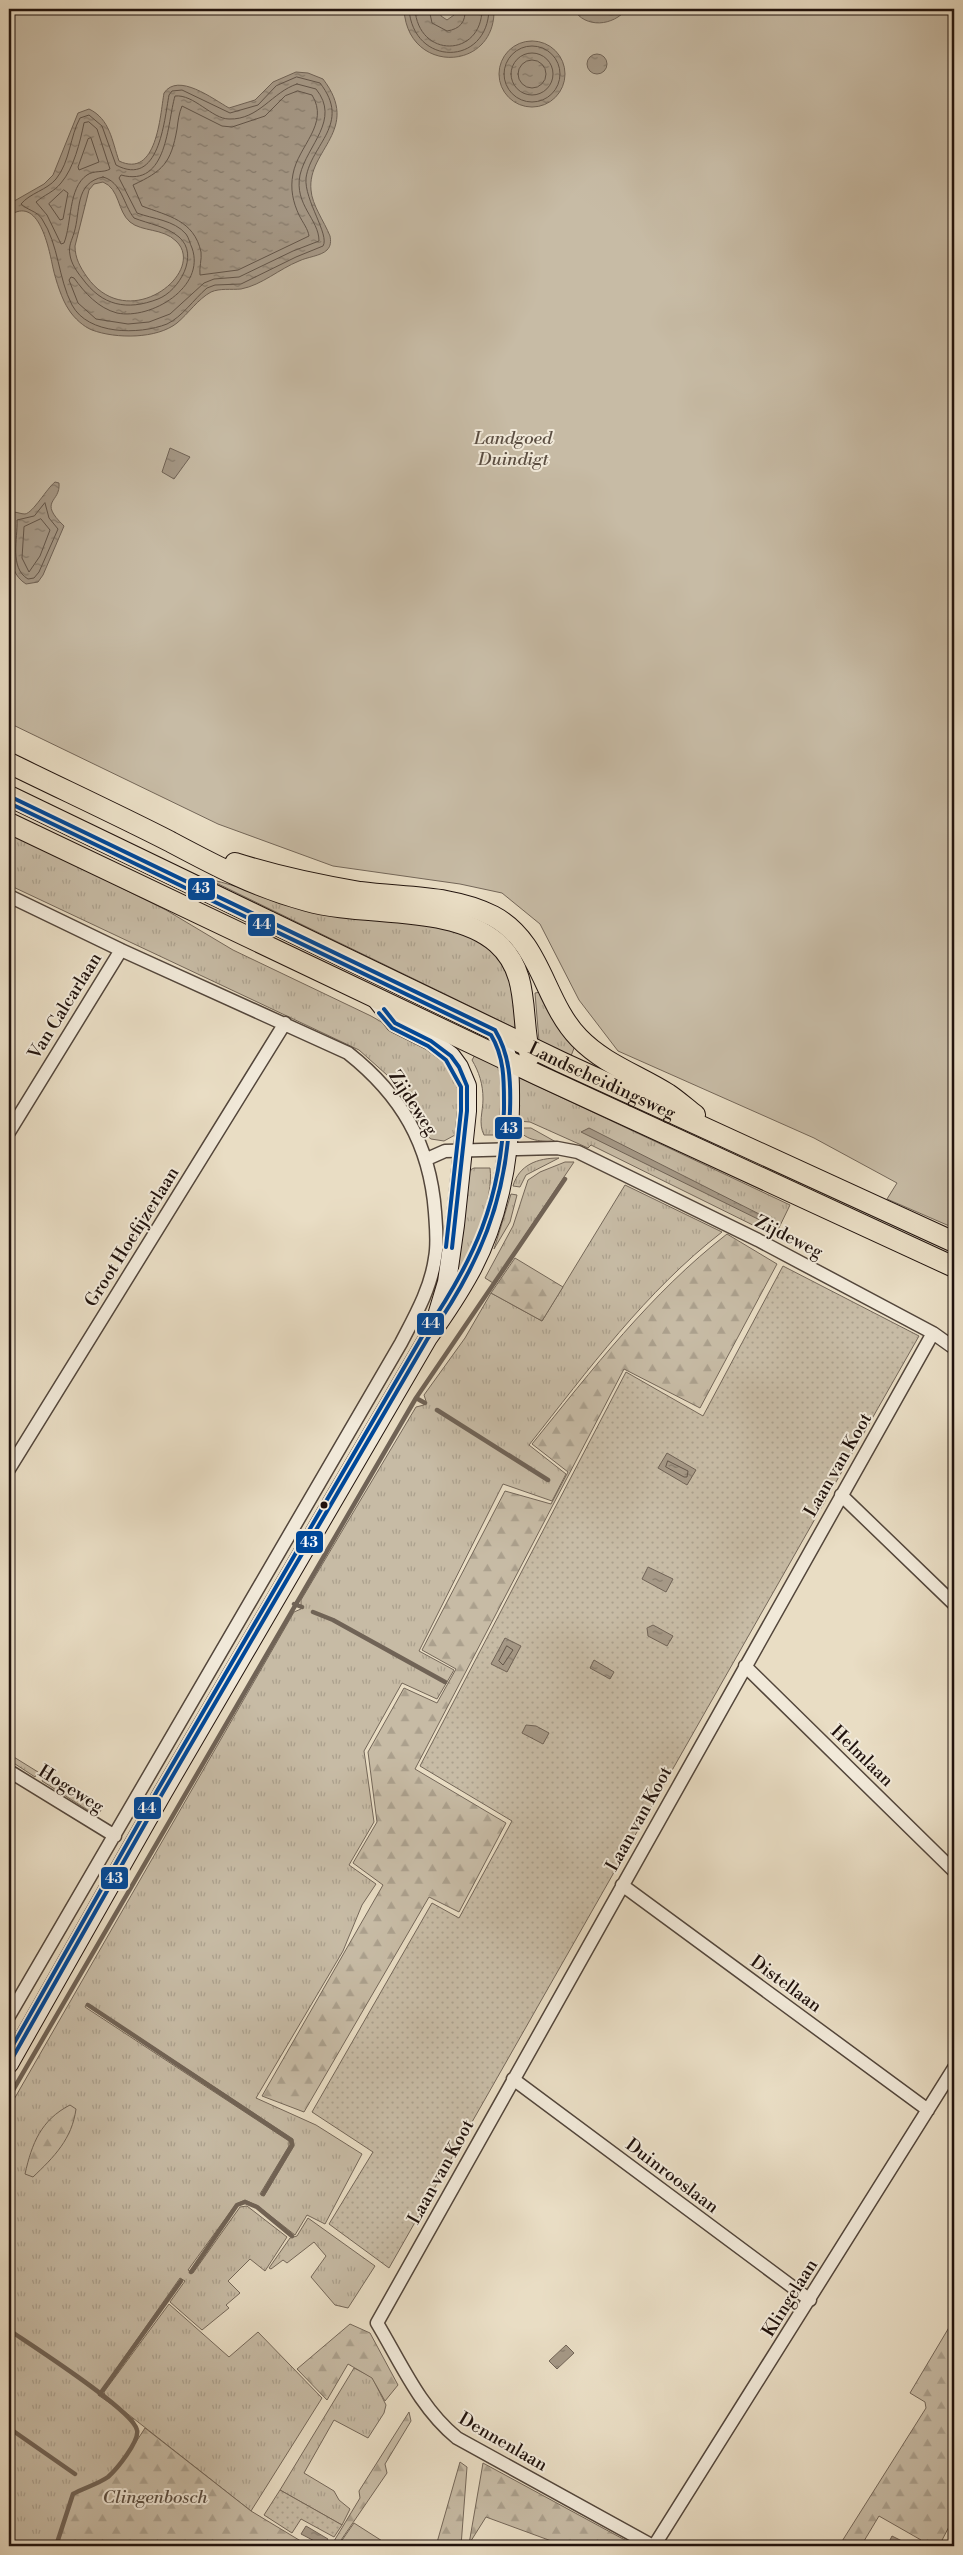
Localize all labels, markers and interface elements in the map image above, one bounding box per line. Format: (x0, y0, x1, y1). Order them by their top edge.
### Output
park label: Landgoed Duindigt (473, 427, 553, 471)
line badge: 43 (187, 877, 216, 901)
text: 43 (192, 880, 210, 898)
line badge: 44 (247, 913, 276, 937)
text: 44 (253, 916, 271, 934)
street label: Van Calcarlaan (22, 948, 107, 1065)
street label: Landscheidingsweg (525, 1037, 680, 1125)
street label: Zijdeweg (383, 1066, 443, 1141)
line badge: 43 (494, 1116, 523, 1140)
text: 43 (500, 1120, 518, 1138)
street label: Groot Hoefijzerlaan (80, 1163, 184, 1311)
street label: Zijdeweg (751, 1210, 827, 1264)
line badge: 44 (416, 1312, 445, 1336)
text: 44 (422, 1315, 440, 1333)
street label: Laan van Koot (799, 1408, 877, 1521)
unlabelled marker (319, 1500, 329, 1510)
line badge: 43 (295, 1530, 324, 1554)
text: 43 (300, 1534, 318, 1552)
street label: Helmlaan (826, 1720, 899, 1792)
street label: Hogeweg (34, 1760, 109, 1819)
street label: Laan van Koot (601, 1762, 678, 1876)
line badge: 44 (133, 1796, 162, 1820)
text: 44 (138, 1800, 156, 1818)
line badge: 43 (100, 1866, 129, 1890)
text: 43 (105, 1870, 123, 1888)
street label: Distellaan (746, 1950, 827, 2018)
street label: Laan van Koot (403, 2115, 480, 2229)
street label: Duinrooslaan (621, 2133, 723, 2219)
street label: Klingelaan (757, 2255, 823, 2341)
street label: Dennenlaan (455, 2407, 552, 2477)
park label: Clingenbosch (103, 2486, 209, 2509)

